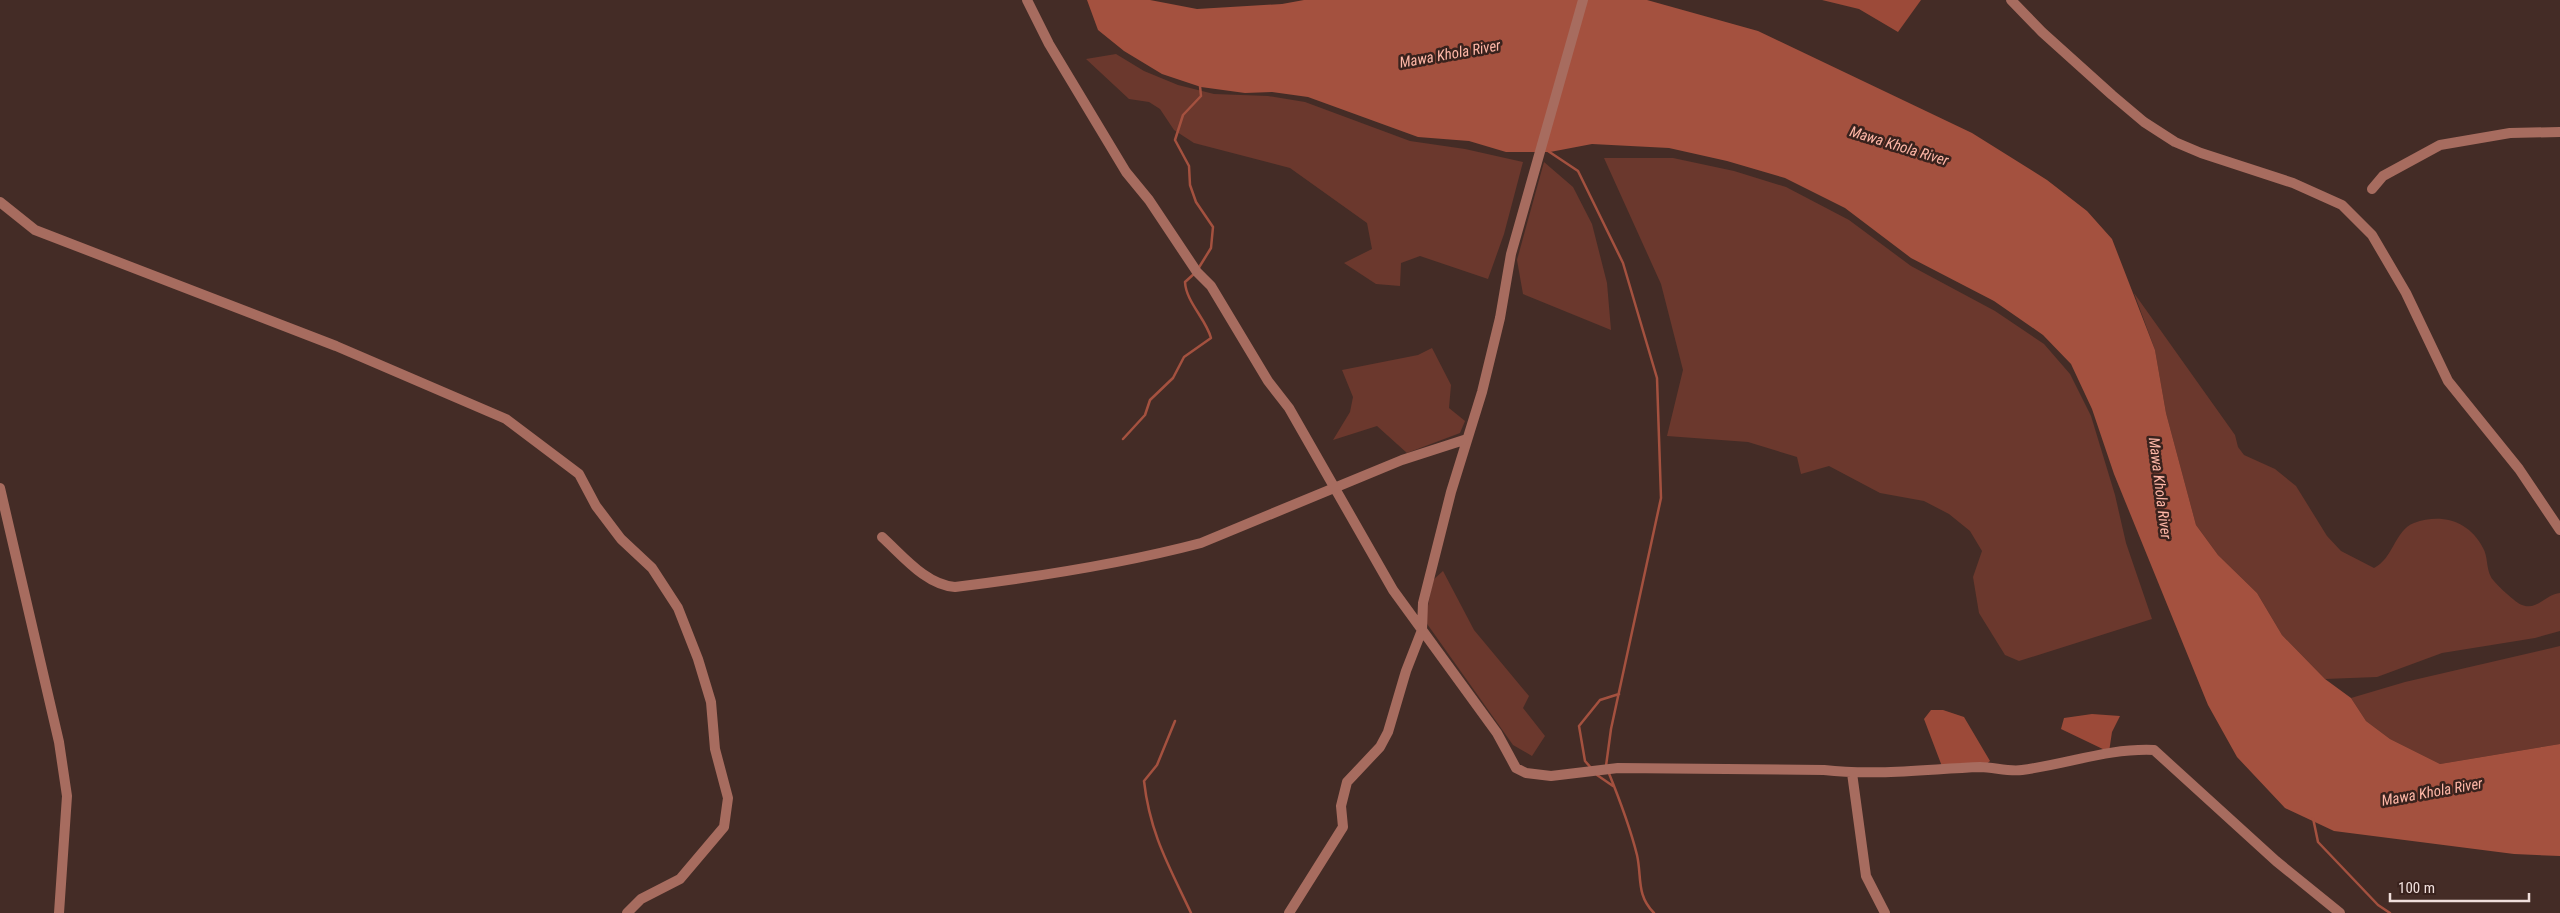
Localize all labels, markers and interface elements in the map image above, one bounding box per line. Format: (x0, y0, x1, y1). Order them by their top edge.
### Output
water label: Mawa Khola River (1398, 36, 1502, 72)
water label: Mawa Khola River (1847, 122, 1951, 170)
water label: Mawa Khola River (2145, 436, 2175, 540)
water label: Mawa Khola River (2380, 774, 2484, 810)
scale bar (2390, 870, 2529, 902)
text: 100 m (2398, 879, 2435, 897)

